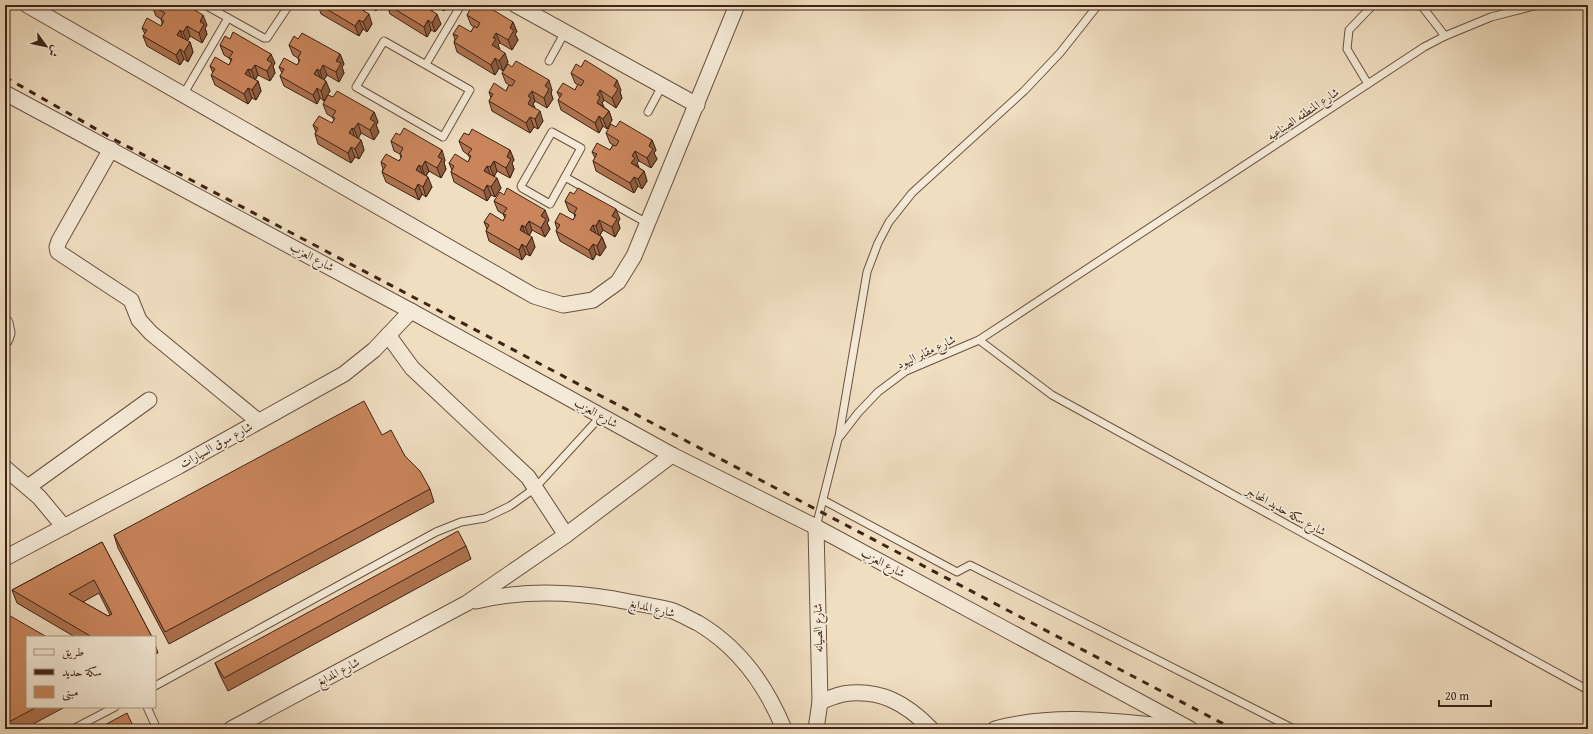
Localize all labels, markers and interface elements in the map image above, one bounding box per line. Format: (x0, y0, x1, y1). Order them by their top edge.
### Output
north arrow (26, 26, 66, 66)
text: ش (45, 43, 64, 60)
street label: شارع المنطقه الصناعيه (1263, 83, 1344, 147)
street label: شارع العزب (286, 238, 337, 278)
street label: شارع مقابر اليهود (893, 330, 960, 375)
street label: شارع العزب (570, 394, 621, 434)
street label: شارع سوق السيارات (176, 417, 257, 474)
street label: شارع سكة حديد المحاجر (1240, 480, 1330, 542)
street label: شارع العزب (857, 544, 908, 584)
street label: شارع المدابغ (627, 594, 677, 624)
street label: شارع الصيانه (809, 603, 829, 653)
legend (26, 636, 156, 708)
text: طريق (62, 643, 84, 660)
street label: شارع المدابغ (313, 653, 364, 693)
text: سكة حديد (62, 663, 102, 680)
scale bar (1439, 682, 1491, 708)
text: مبنى (62, 683, 78, 701)
text: 20 m (1445, 687, 1469, 704)

